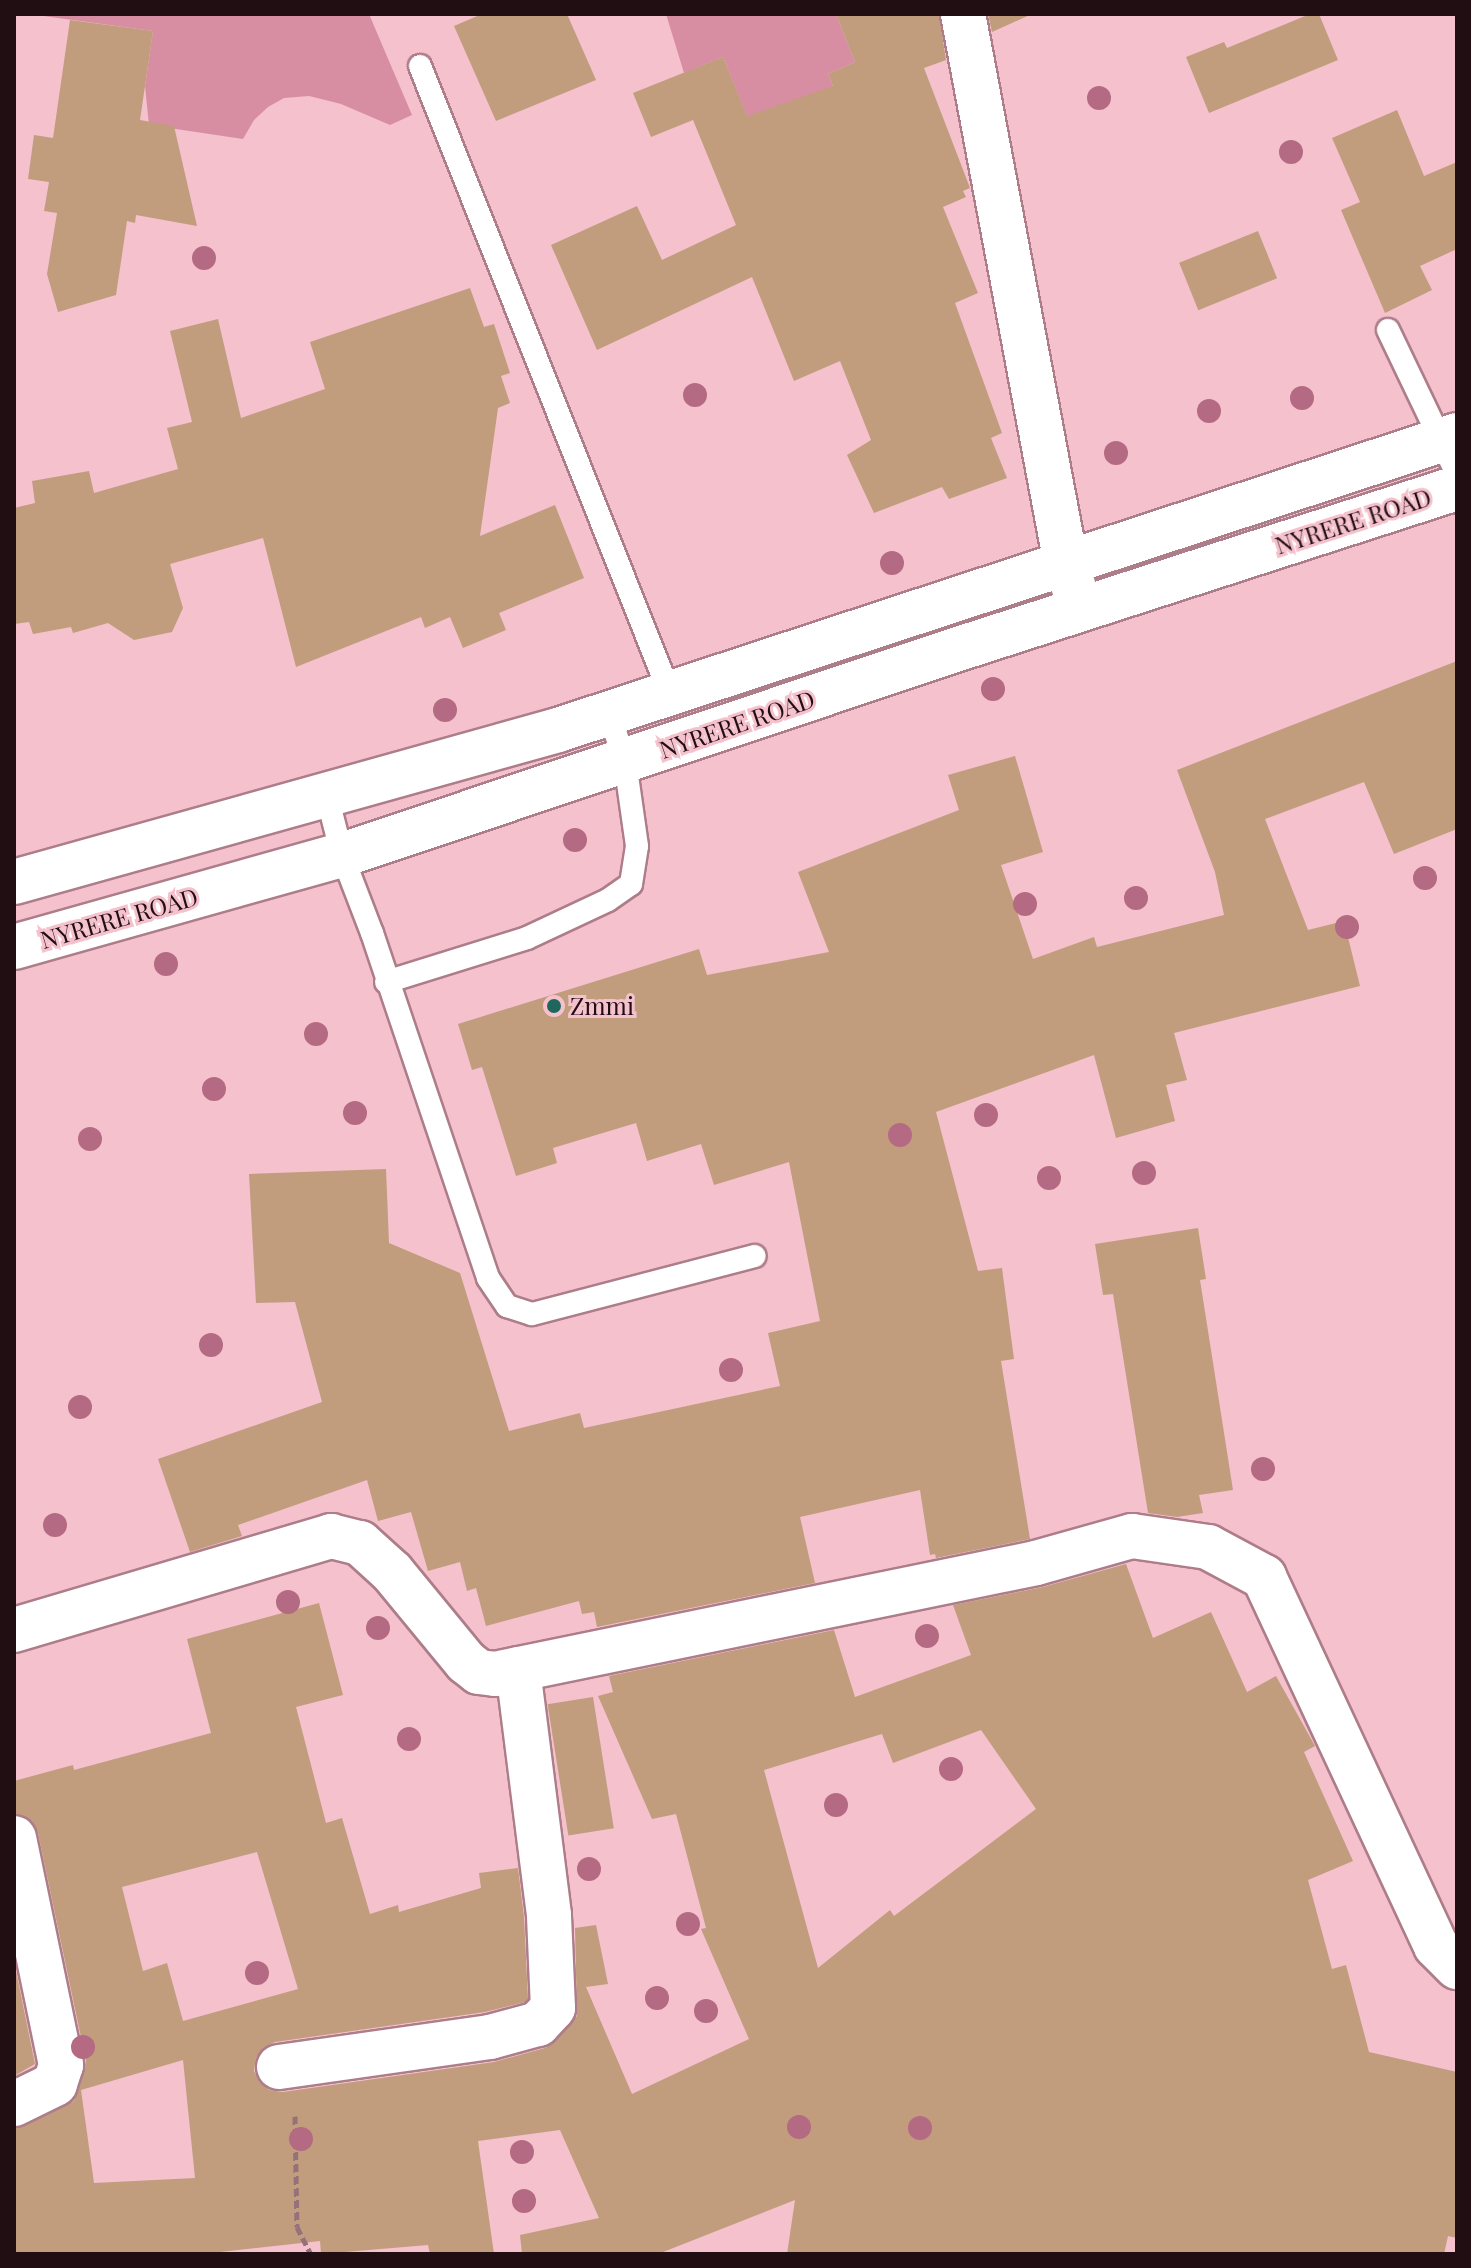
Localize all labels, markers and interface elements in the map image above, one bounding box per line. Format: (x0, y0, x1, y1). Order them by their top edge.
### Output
street label: NYRERE ROAD (1271, 482, 1435, 560)
street label: NYRERE ROAD (656, 684, 818, 764)
street label: NYRERE ROAD (37, 882, 201, 954)
place label: Zmmi (570, 992, 634, 1020)
marker: Zmmi (545, 997, 563, 1015)

